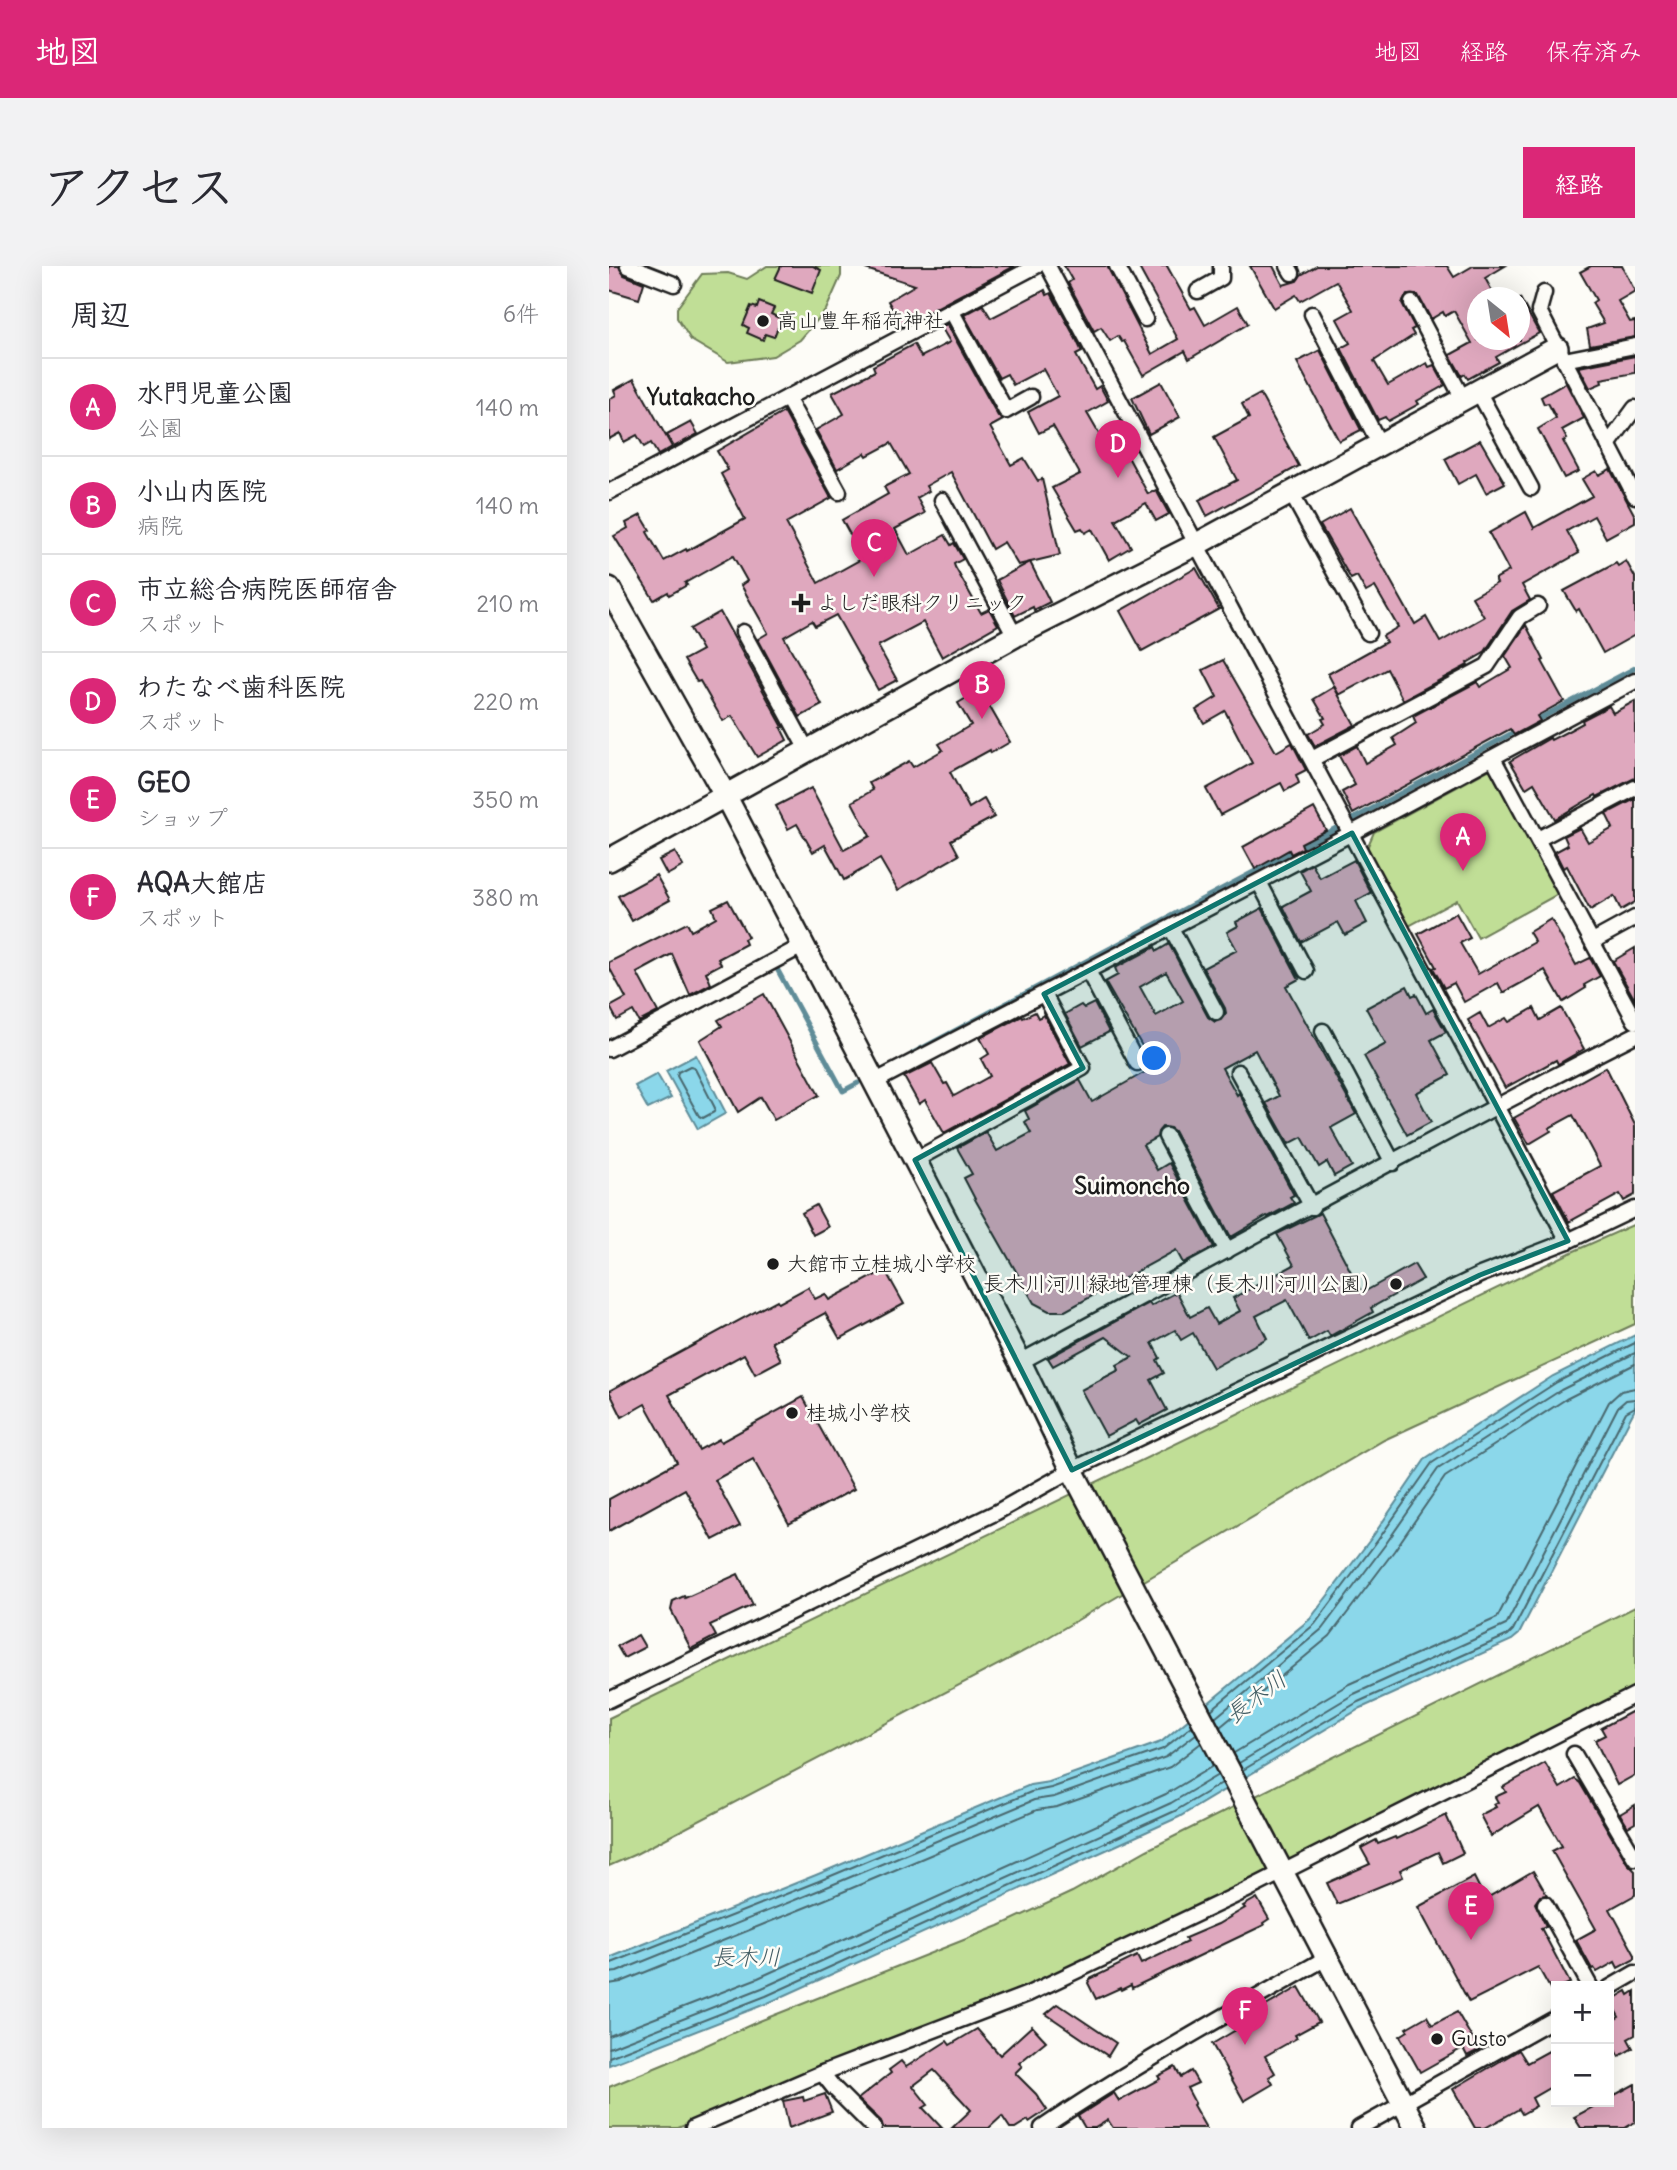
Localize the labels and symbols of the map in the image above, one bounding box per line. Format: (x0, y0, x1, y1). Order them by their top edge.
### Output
north arrow (1467, 287, 1530, 350)
place label: 高山豊年稲荷神社 (777, 307, 945, 334)
marker: 高山豊年稲荷神社 (755, 313, 771, 329)
district label: Yutakacho (646, 382, 755, 411)
pin: D (1095, 420, 1141, 478)
pin: C (851, 519, 897, 577)
place label: よしだ眼科クリニック (817, 589, 1027, 616)
marker: よしだ眼科クリニック (791, 593, 811, 613)
pin: B (959, 661, 1005, 719)
pin: A (1440, 813, 1486, 871)
your location (1137, 1041, 1171, 1075)
district label: Suimoncho (1074, 1171, 1190, 1200)
place label: 大館市立桂城小学校 (787, 1250, 976, 1277)
marker: 大館市立桂城小学校 (765, 1256, 781, 1272)
place label: 長木川河川緑地管理棟（長木川河川公園） (983, 1270, 1382, 1297)
marker: 長木川河川緑地管理棟（長木川河川公園） (1388, 1276, 1404, 1292)
place label: 桂城小学校 (806, 1399, 911, 1426)
marker: 桂城小学校 (784, 1405, 800, 1421)
water label: 長木川 (1219, 1664, 1292, 1729)
pin: E (1448, 1882, 1494, 1940)
water label: 長木川 (712, 1942, 781, 1971)
pin: F (1222, 1987, 1268, 2045)
place label: Gusto (1451, 2025, 1507, 2052)
marker: Gusto (1429, 2031, 1445, 2047)

